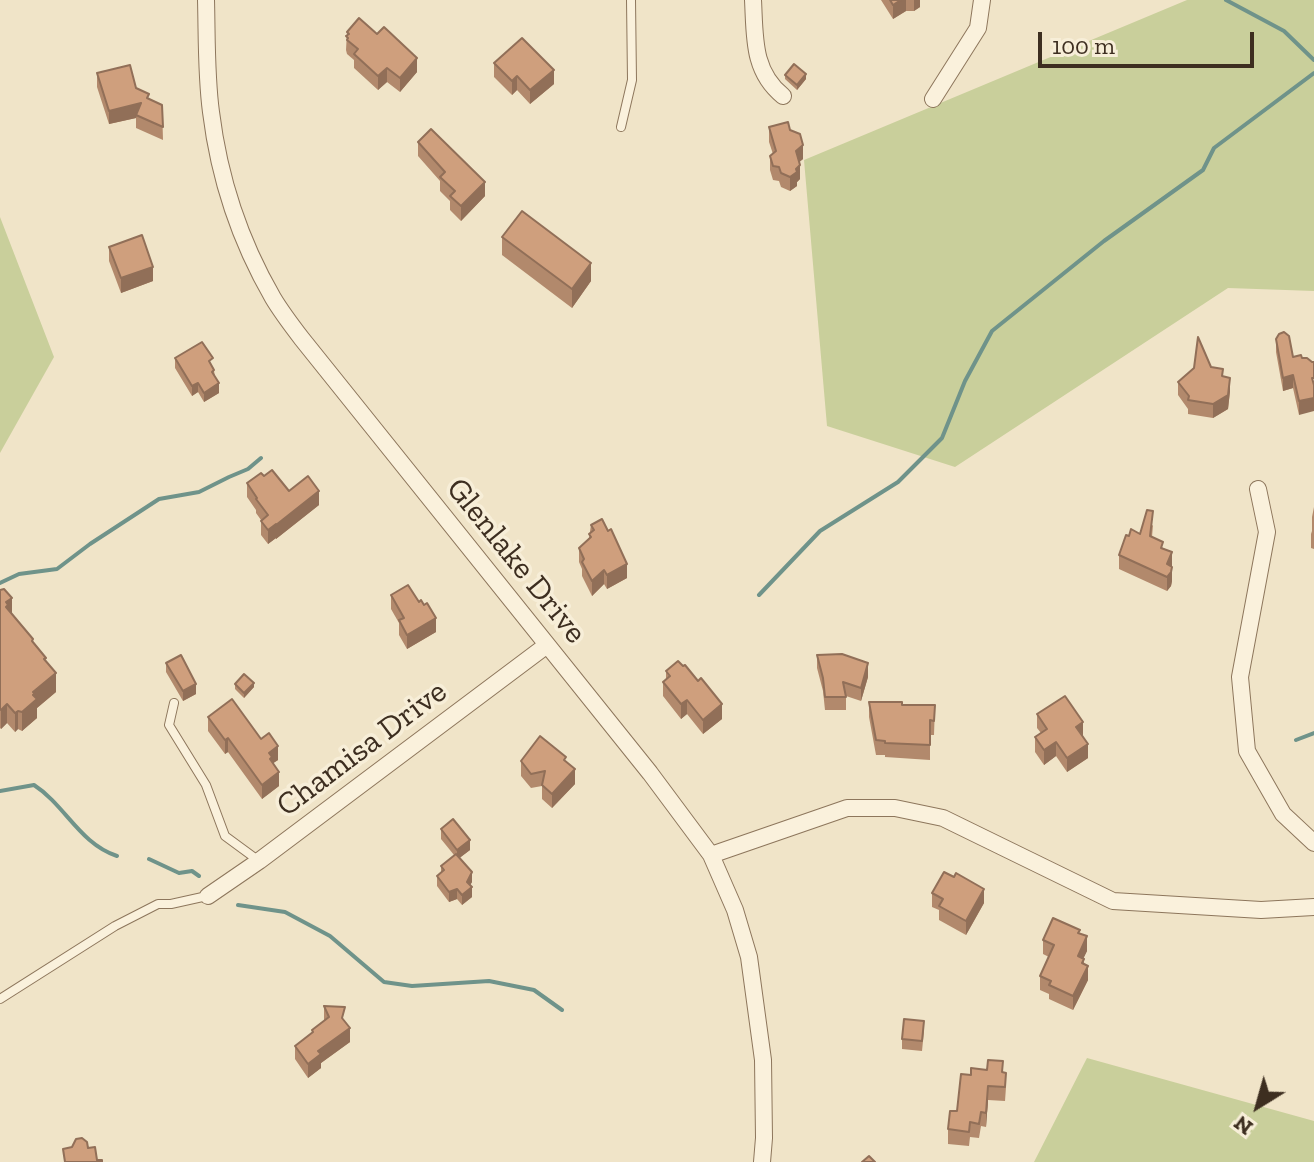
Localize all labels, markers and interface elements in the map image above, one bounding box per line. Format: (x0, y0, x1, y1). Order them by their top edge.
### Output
scale bar (1042, 16, 1258, 66)
text: 100 m (1052, 31, 1115, 60)
street label: Glenlake Drive (438, 471, 594, 651)
street label: Chamisa Drive (270, 673, 454, 825)
north arrow (1218, 1066, 1298, 1146)
text: N (1228, 1110, 1258, 1141)

